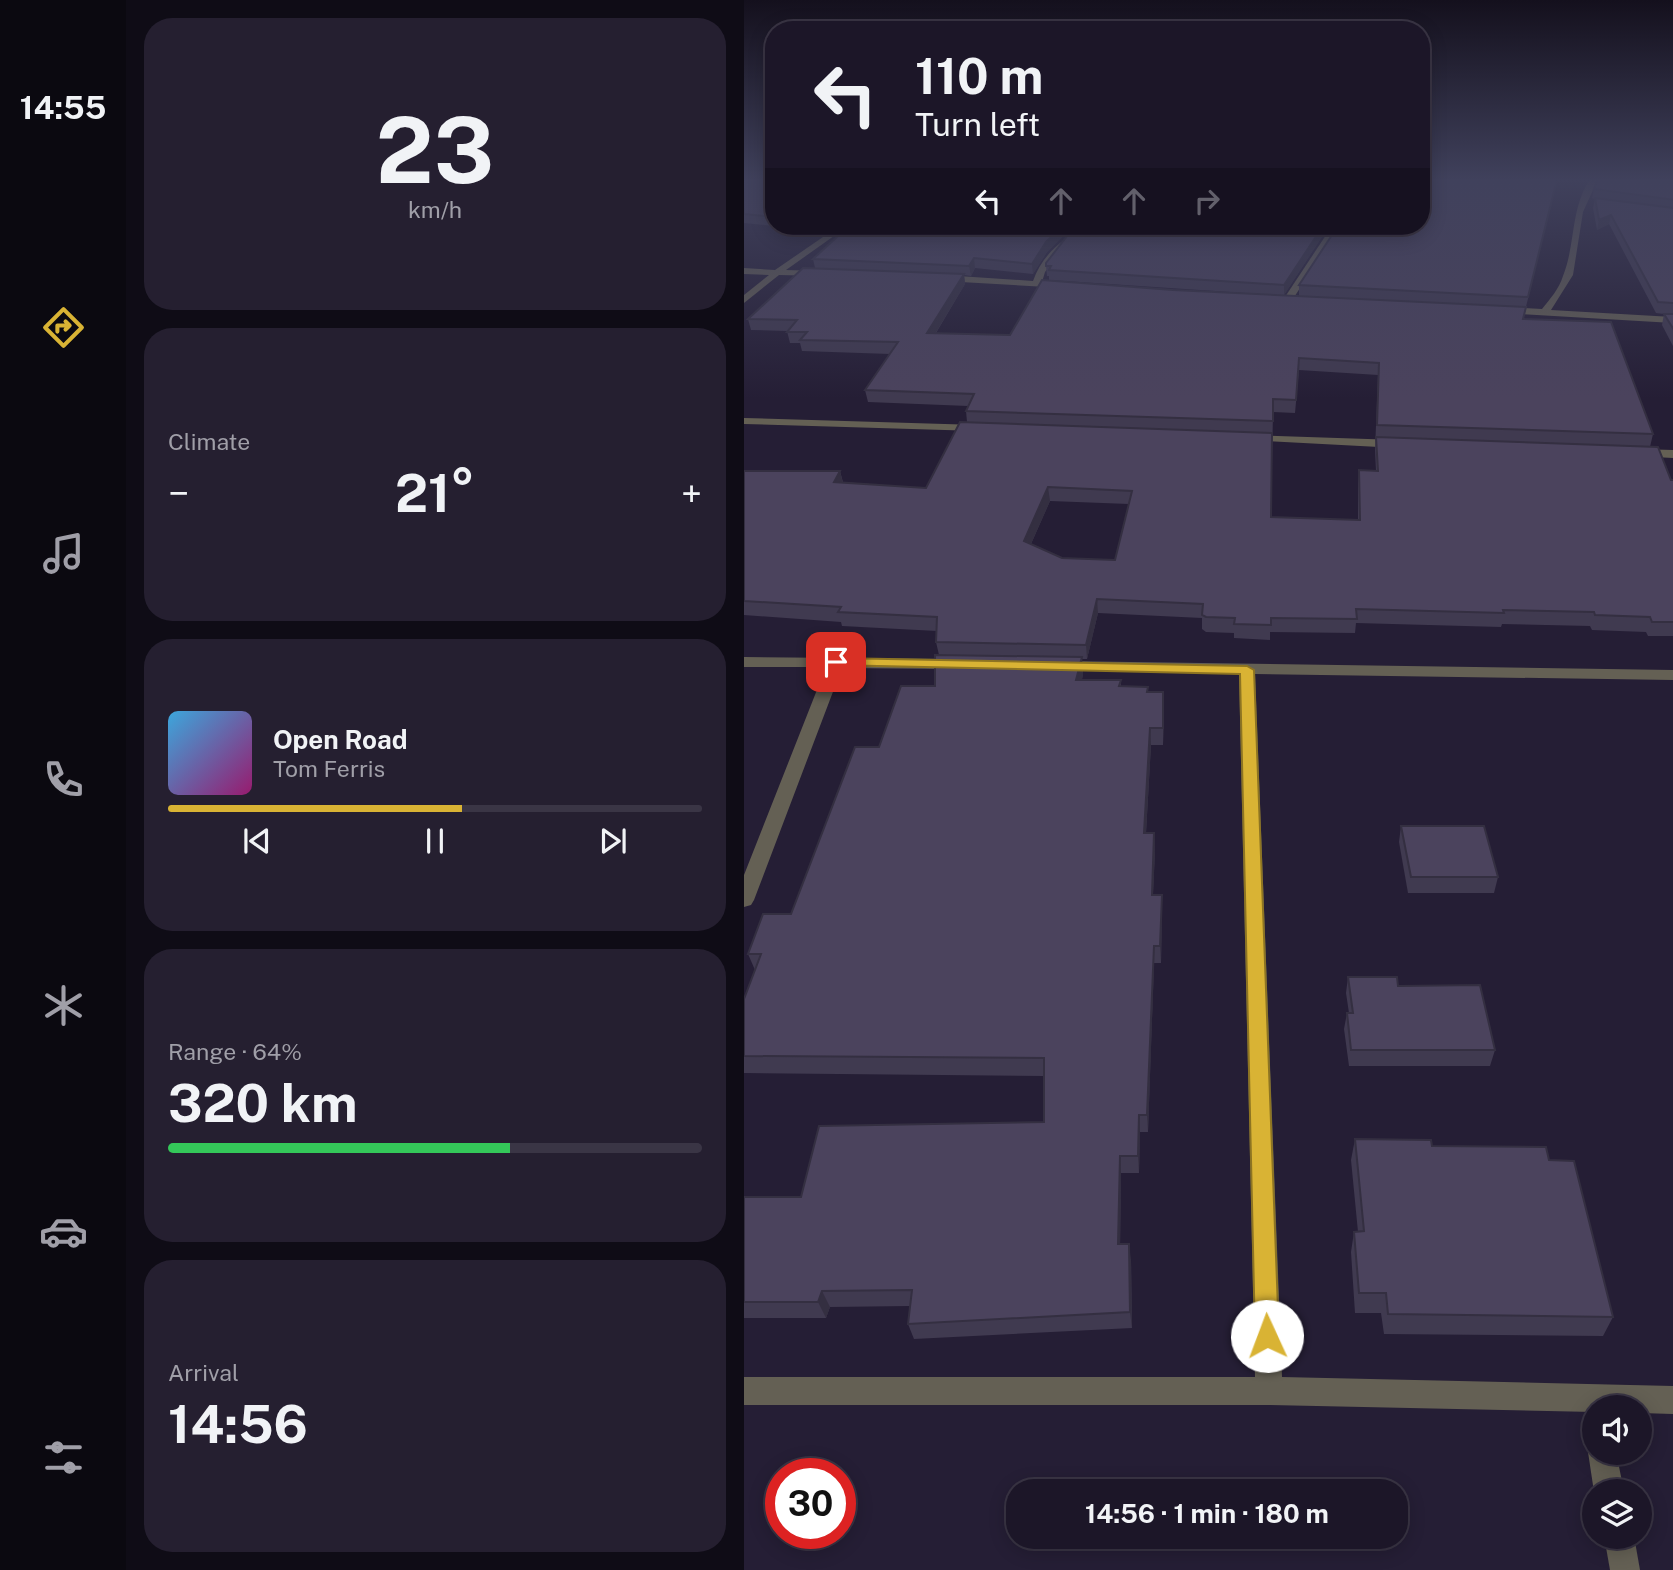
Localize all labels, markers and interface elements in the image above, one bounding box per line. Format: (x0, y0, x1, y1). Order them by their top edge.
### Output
text: 110 m (915, 47, 1043, 105)
icon: left (800, 49, 891, 140)
text: 14:55 (20, 89, 106, 126)
text: 23 (376, 97, 494, 203)
text: Turn left (915, 106, 1040, 143)
icon: left (969, 182, 1007, 220)
icon: ahead (1042, 182, 1080, 220)
icon: ahead (1115, 182, 1153, 220)
icon: right (1188, 182, 1226, 220)
text: km/h (408, 196, 462, 223)
icon: directions (39, 303, 88, 352)
text: Climate (168, 428, 250, 455)
text: 21° (395, 463, 475, 524)
text: − (168, 471, 189, 516)
text: + (681, 471, 702, 516)
icon: music (39, 529, 88, 578)
pin (806, 632, 866, 692)
icon: arrive (817, 643, 855, 681)
text: Open Road (273, 724, 408, 755)
icon: phone (39, 755, 88, 804)
text: Tom Ferris (273, 755, 385, 782)
icon: previous (238, 822, 276, 860)
icon: pause (416, 822, 454, 860)
icon: next (594, 822, 632, 860)
icon: climate (39, 981, 88, 1030)
text: Range · 64% (168, 1038, 302, 1065)
text: 320 km (168, 1073, 358, 1134)
icon: car (39, 1207, 88, 1256)
position arrow (1230, 1299, 1304, 1373)
text: Arrival (168, 1359, 239, 1386)
text: 14:56 (168, 1394, 308, 1455)
map controls (1582, 1395, 1652, 1549)
button: sound (1582, 1395, 1652, 1465)
icon: filters (39, 1433, 88, 1482)
speed limit sign: 30 (765, 1458, 856, 1549)
button: layers (1582, 1479, 1652, 1549)
text: 14:56 · 1 min · 180 m (1085, 1498, 1329, 1529)

